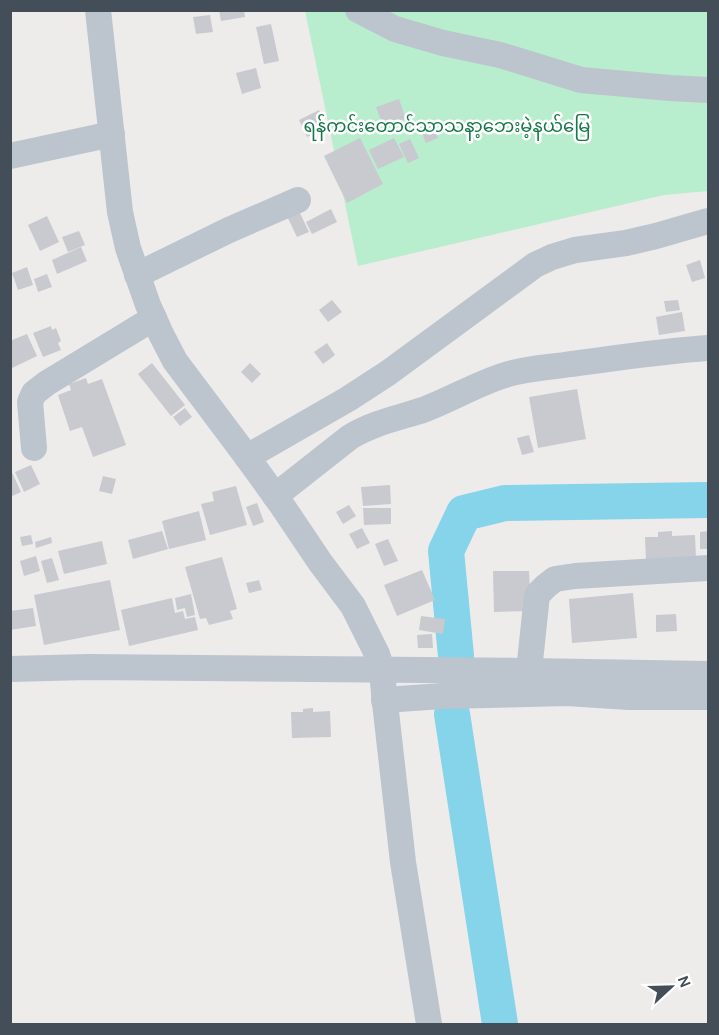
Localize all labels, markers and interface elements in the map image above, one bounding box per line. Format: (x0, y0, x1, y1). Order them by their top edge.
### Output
park label: ရန်ကင်းတောင်သာသနာ့ဘေးမဲ့နယ်မြေ (304, 113, 590, 141)
north arrow (641, 957, 701, 1017)
text: N (673, 973, 695, 990)

